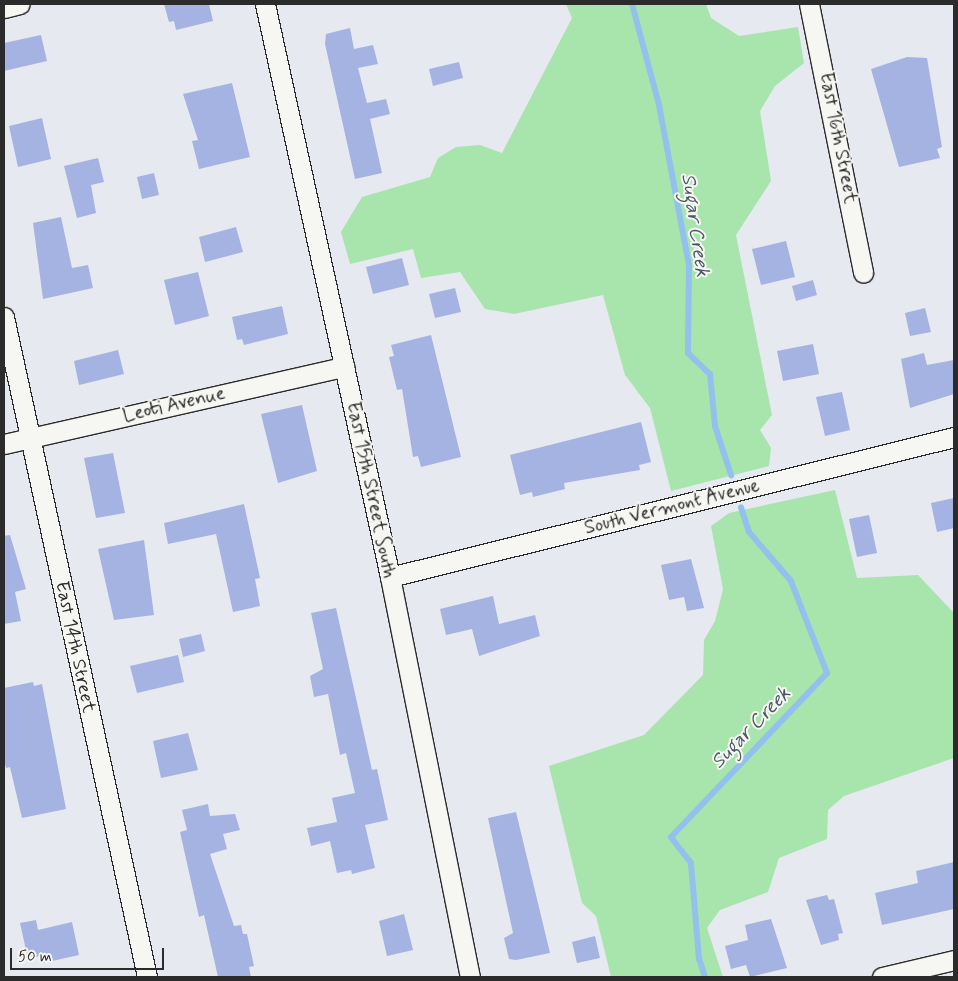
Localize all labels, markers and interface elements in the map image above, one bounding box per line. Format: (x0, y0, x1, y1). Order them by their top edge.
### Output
street label: East 16th Street (814, 70, 862, 206)
water label: Sugar Creek (676, 172, 714, 278)
street label: Leoti Avenue (121, 382, 227, 428)
street label: East 15th Street South (341, 400, 401, 580)
street label: South Vermont Avenue (580, 474, 764, 540)
street label: East 14th Street (50, 579, 100, 715)
water label: Sugar Creek (706, 682, 796, 774)
scale bar (12, 938, 166, 970)
text: 50 m (18, 947, 52, 967)

